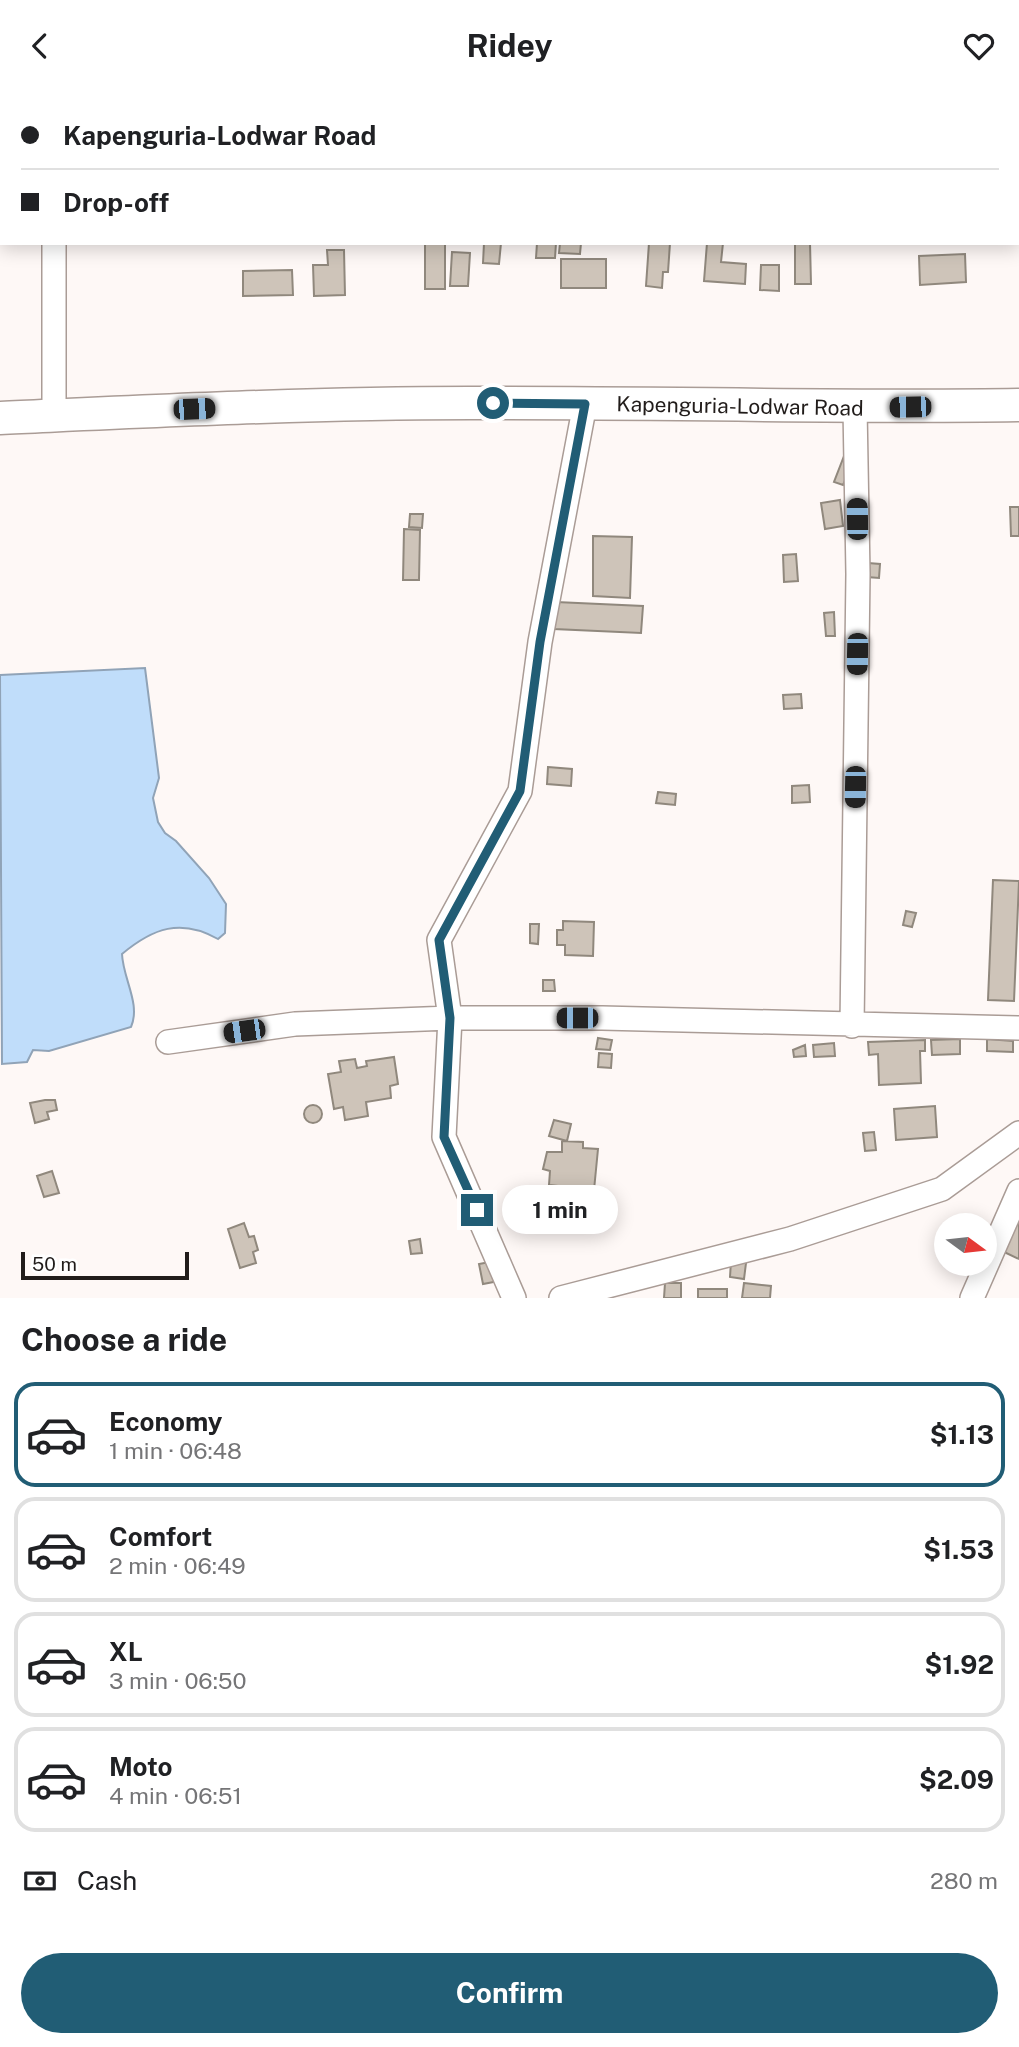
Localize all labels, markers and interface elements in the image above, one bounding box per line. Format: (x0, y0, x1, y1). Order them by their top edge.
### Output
icon: back (21, 27, 59, 65)
text: Ridey (466, 27, 553, 64)
icon: heart (960, 27, 998, 65)
text: Kapenguria-Lodwar Road (63, 120, 376, 151)
text: Drop-off (63, 187, 169, 218)
route start (477, 387, 509, 419)
street label: Kapenguria-Lodwar Road (616, 391, 864, 421)
car (889, 396, 932, 418)
car (173, 398, 216, 420)
car (847, 498, 868, 540)
car (847, 633, 868, 675)
car (845, 766, 866, 808)
car (557, 1008, 599, 1029)
car (222, 1018, 267, 1044)
callout: 1 min (502, 1185, 617, 1235)
route end (461, 1194, 493, 1226)
text: 1 min (532, 1196, 588, 1223)
north arrow (934, 1213, 998, 1276)
map controls (934, 1213, 997, 1276)
scale bar (21, 1249, 189, 1281)
text: 50 m (32, 1253, 77, 1275)
text: Choose a ride (21, 1321, 227, 1358)
icon: car (25, 1403, 88, 1466)
text: Economy (109, 1406, 222, 1437)
text: $1.13 (930, 1419, 994, 1450)
text: 1 min · 06:48 (109, 1437, 242, 1464)
icon: car (25, 1518, 88, 1581)
text: Comfort (109, 1521, 212, 1552)
text: $1.53 (923, 1534, 994, 1565)
text: 2 min · 06:49 (109, 1552, 246, 1579)
icon: car (25, 1633, 88, 1696)
text: XL (109, 1636, 143, 1667)
text: $1.92 (925, 1649, 994, 1680)
text: 3 min · 06:50 (109, 1667, 247, 1694)
icon: car (25, 1748, 88, 1811)
text: Moto (109, 1751, 172, 1782)
text: $2.09 (919, 1764, 994, 1795)
text: 4 min · 06:51 (109, 1782, 242, 1809)
icon: cash (21, 1862, 59, 1900)
text: Cash (77, 1865, 137, 1896)
text: 280 m (930, 1867, 998, 1894)
button: Confirm (21, 1953, 998, 2033)

